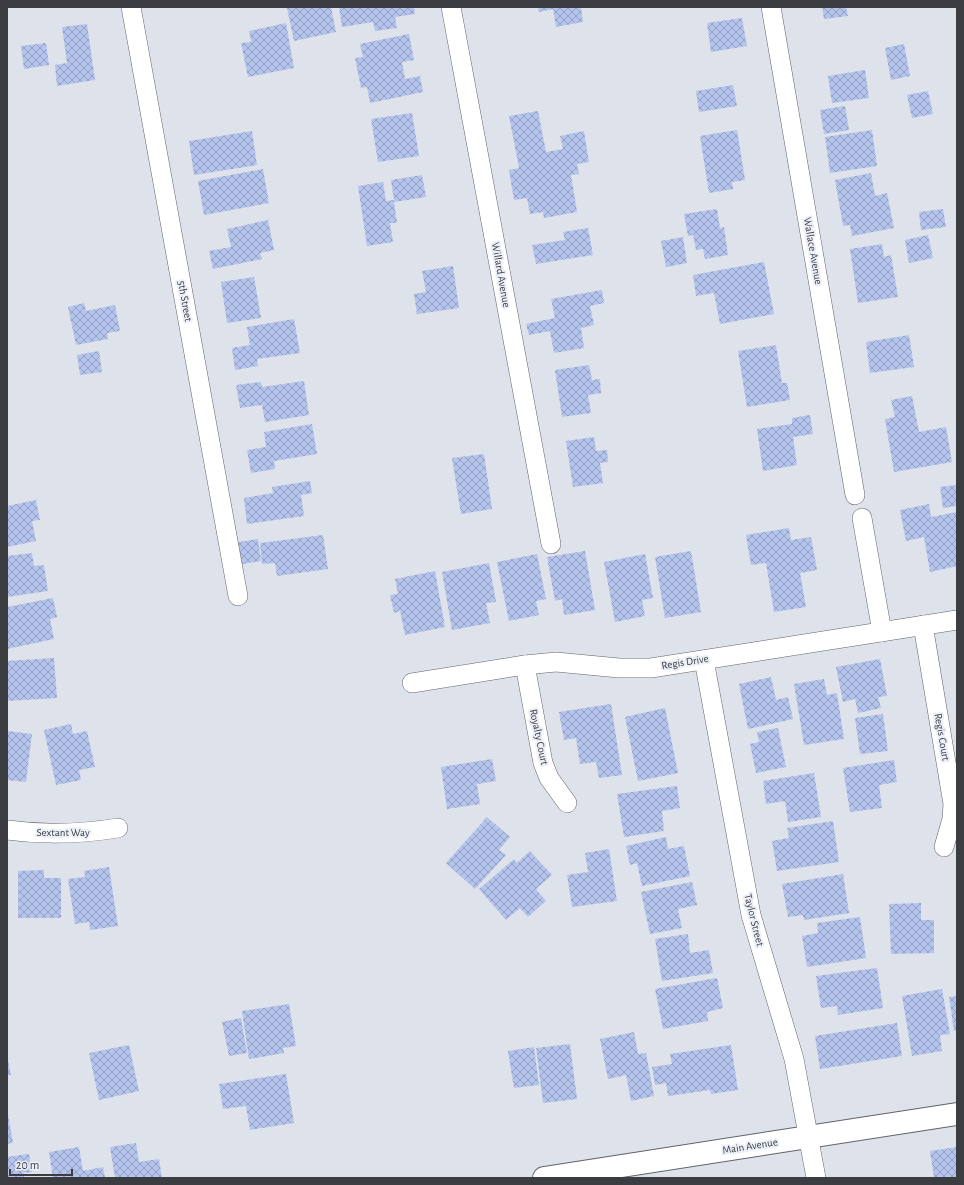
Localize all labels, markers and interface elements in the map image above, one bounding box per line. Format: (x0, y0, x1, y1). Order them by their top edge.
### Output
street label: Wallace Avenue (802, 217, 824, 285)
street label: Willard Avenue (490, 242, 512, 308)
street label: 5th Street (176, 280, 194, 323)
street label: Regis Drive (661, 653, 709, 671)
street label: Royalty Court (528, 708, 550, 766)
street label: Regis Court (932, 712, 952, 762)
street label: Sextant Way (36, 827, 90, 838)
street label: Taylor Street (742, 893, 766, 948)
street label: Main Avenue (722, 1136, 778, 1156)
scale bar (10, 1151, 72, 1177)
text: 20 m (16, 1159, 39, 1171)

